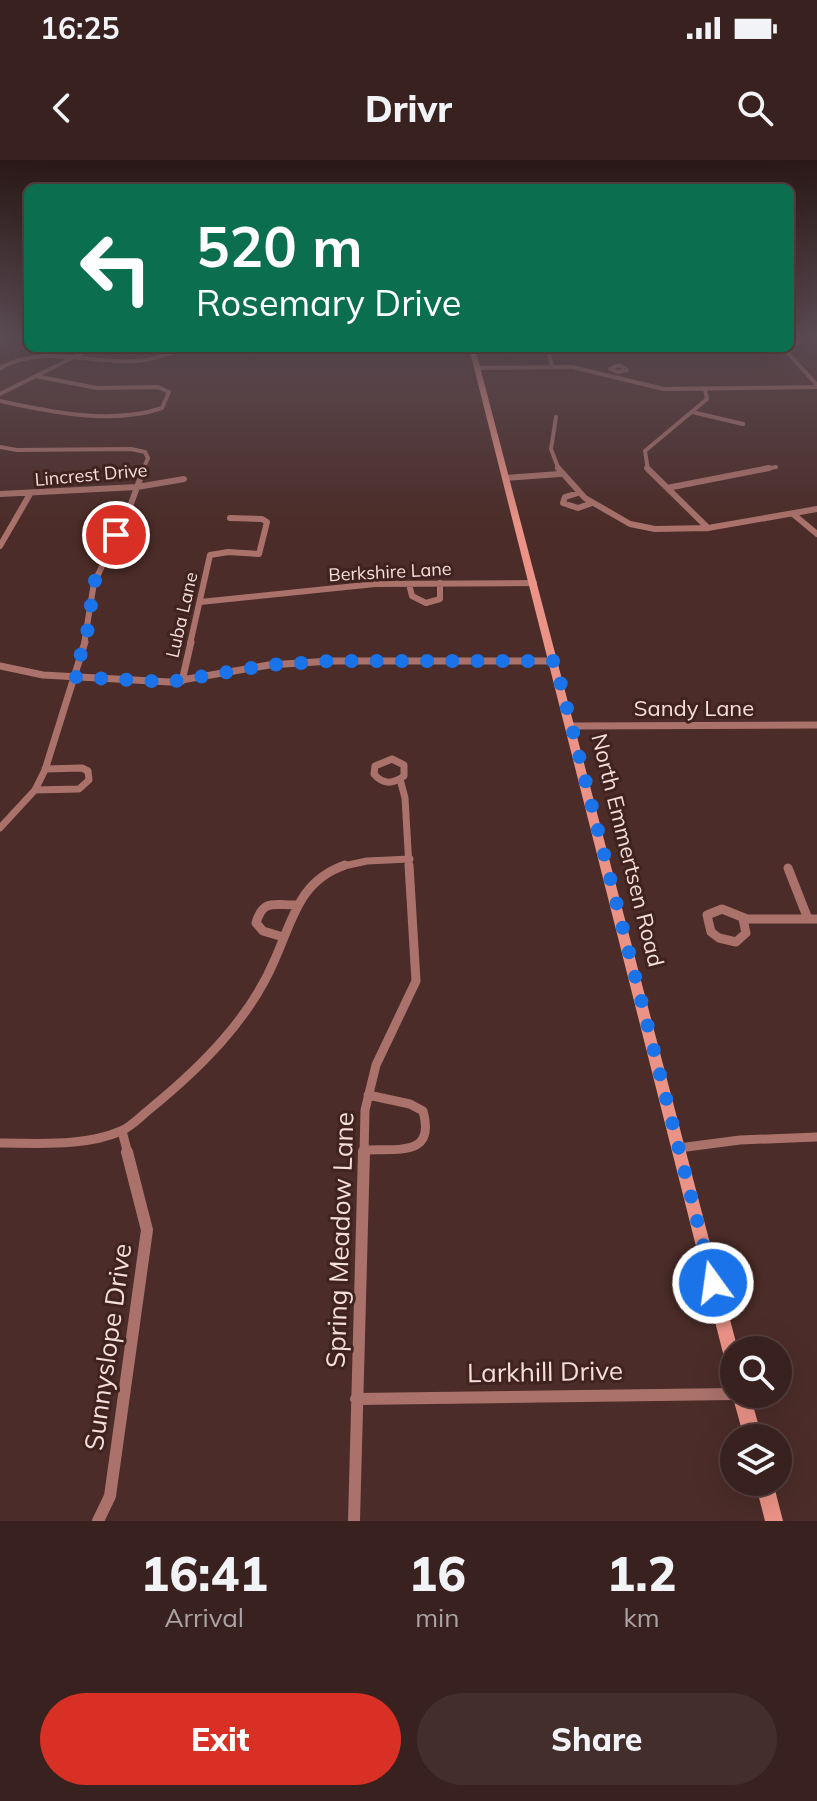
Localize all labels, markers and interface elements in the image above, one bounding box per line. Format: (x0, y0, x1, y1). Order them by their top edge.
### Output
text: 16:25 (40, 9, 119, 47)
icon: back (40, 86, 84, 130)
text: Drivr (365, 86, 452, 131)
icon: search (733, 86, 777, 130)
text: 520 m (196, 211, 363, 281)
icon: left (64, 216, 168, 320)
text: Rosemary Drive (196, 280, 461, 325)
street label: Lincrest Drive (34, 458, 148, 491)
pin (82, 501, 150, 569)
icon: arrive (94, 513, 138, 557)
street label: Berkshire Lane (328, 557, 452, 586)
street label: Luba Lane (160, 570, 203, 660)
street label: Sandy Lane (634, 694, 754, 722)
street label: North Emmertsen Road (585, 731, 671, 969)
street label: Spring Meadow Lane (319, 1112, 360, 1368)
street label: Sunnyslope Drive (77, 1241, 138, 1452)
position arrow (671, 1241, 755, 1325)
map controls (720, 1336, 792, 1496)
button: search (720, 1336, 792, 1408)
street label: Larkhill Drive (467, 1354, 623, 1389)
button: layers (720, 1424, 792, 1496)
text: 16:41 (140, 1543, 268, 1603)
text: 16 (408, 1543, 466, 1603)
text: 1.2 (606, 1543, 677, 1603)
text: Arrival (164, 1601, 244, 1634)
text: min (415, 1601, 459, 1634)
text: km (623, 1601, 660, 1634)
button: Exit (40, 1693, 401, 1785)
button: Share (417, 1693, 777, 1785)

